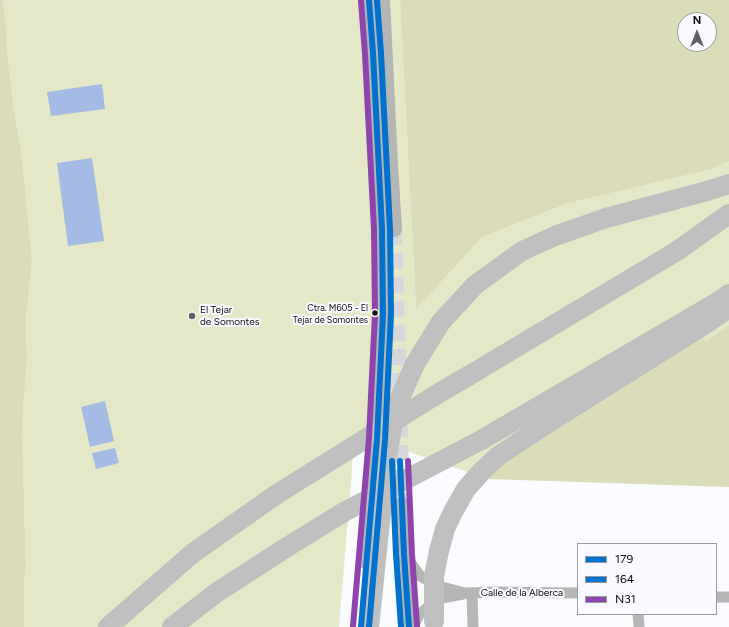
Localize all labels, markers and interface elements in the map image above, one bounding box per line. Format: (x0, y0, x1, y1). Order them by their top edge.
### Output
north arrow (677, 12, 717, 52)
text: N (693, 14, 701, 27)
place label: Ctra. M605 - El Tejar de Somontes (293, 303, 368, 324)
place label: El Tejar de Somontes (200, 304, 259, 328)
marker: Ctra. M605 - El Tejar de Somontes (370, 308, 380, 318)
marker: El Tejar de Somontes (187, 311, 197, 321)
legend (577, 543, 717, 615)
text: 179 (615, 552, 633, 566)
text: 164 (615, 572, 634, 586)
street label: Calle de la Alberca (481, 587, 563, 599)
text: N31 (615, 592, 636, 606)

